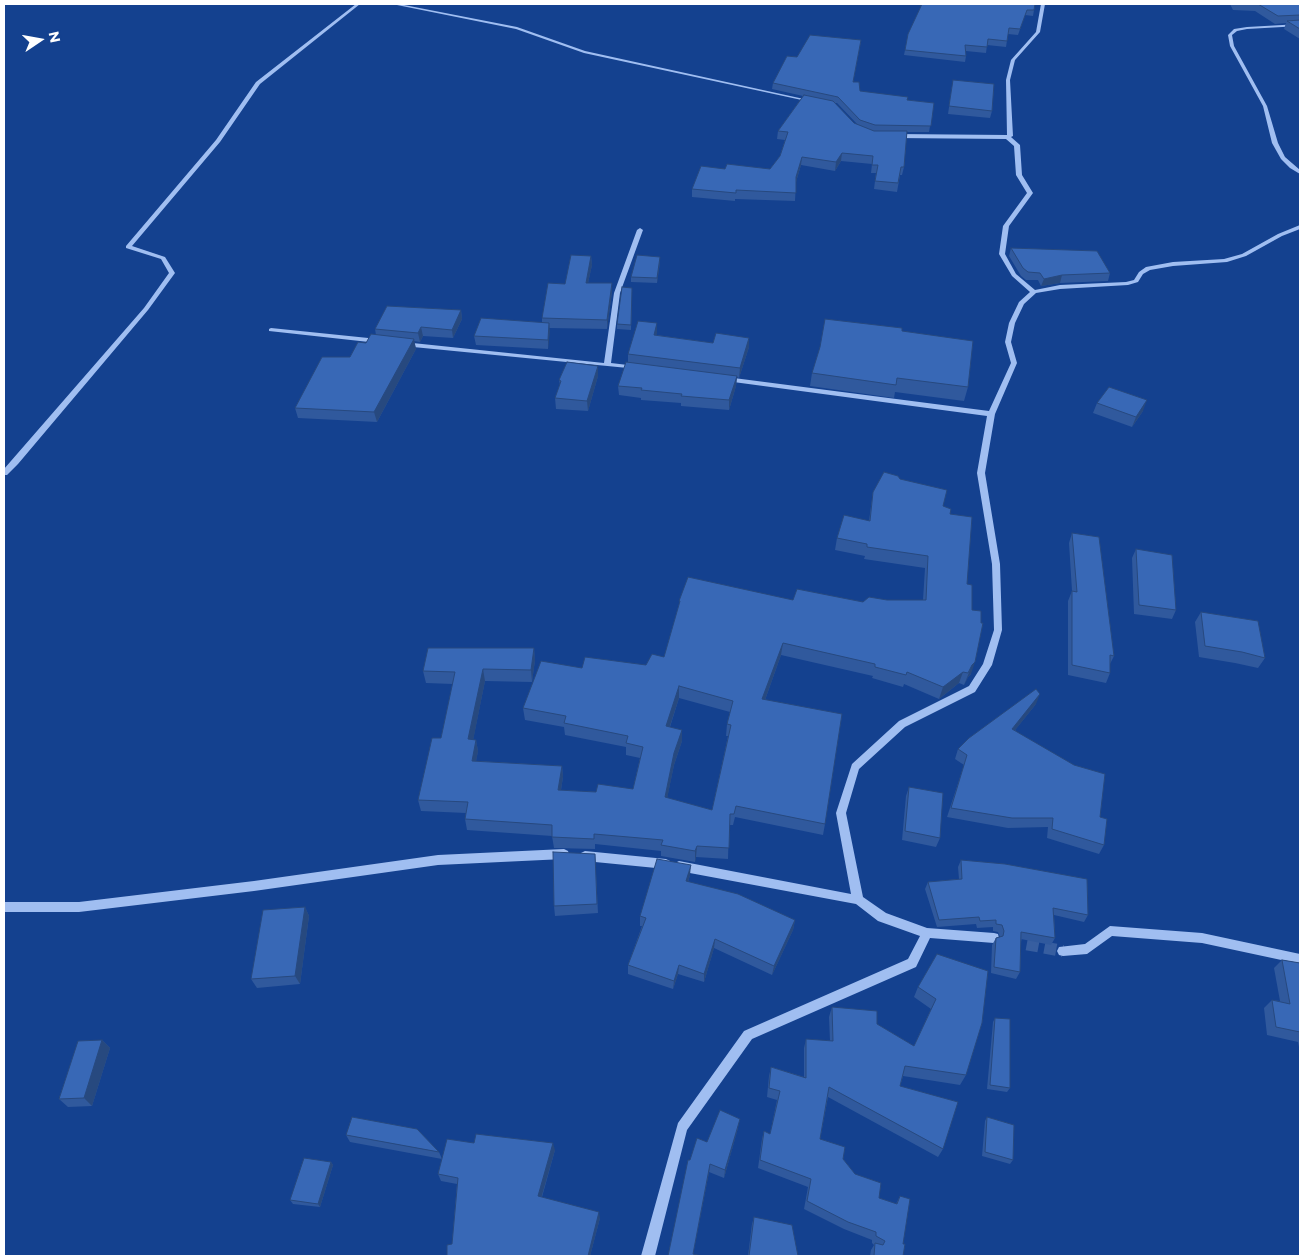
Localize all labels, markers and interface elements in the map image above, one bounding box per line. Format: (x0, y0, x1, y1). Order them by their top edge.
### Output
north arrow (15, 15, 65, 65)
text: N (45, 29, 65, 44)

